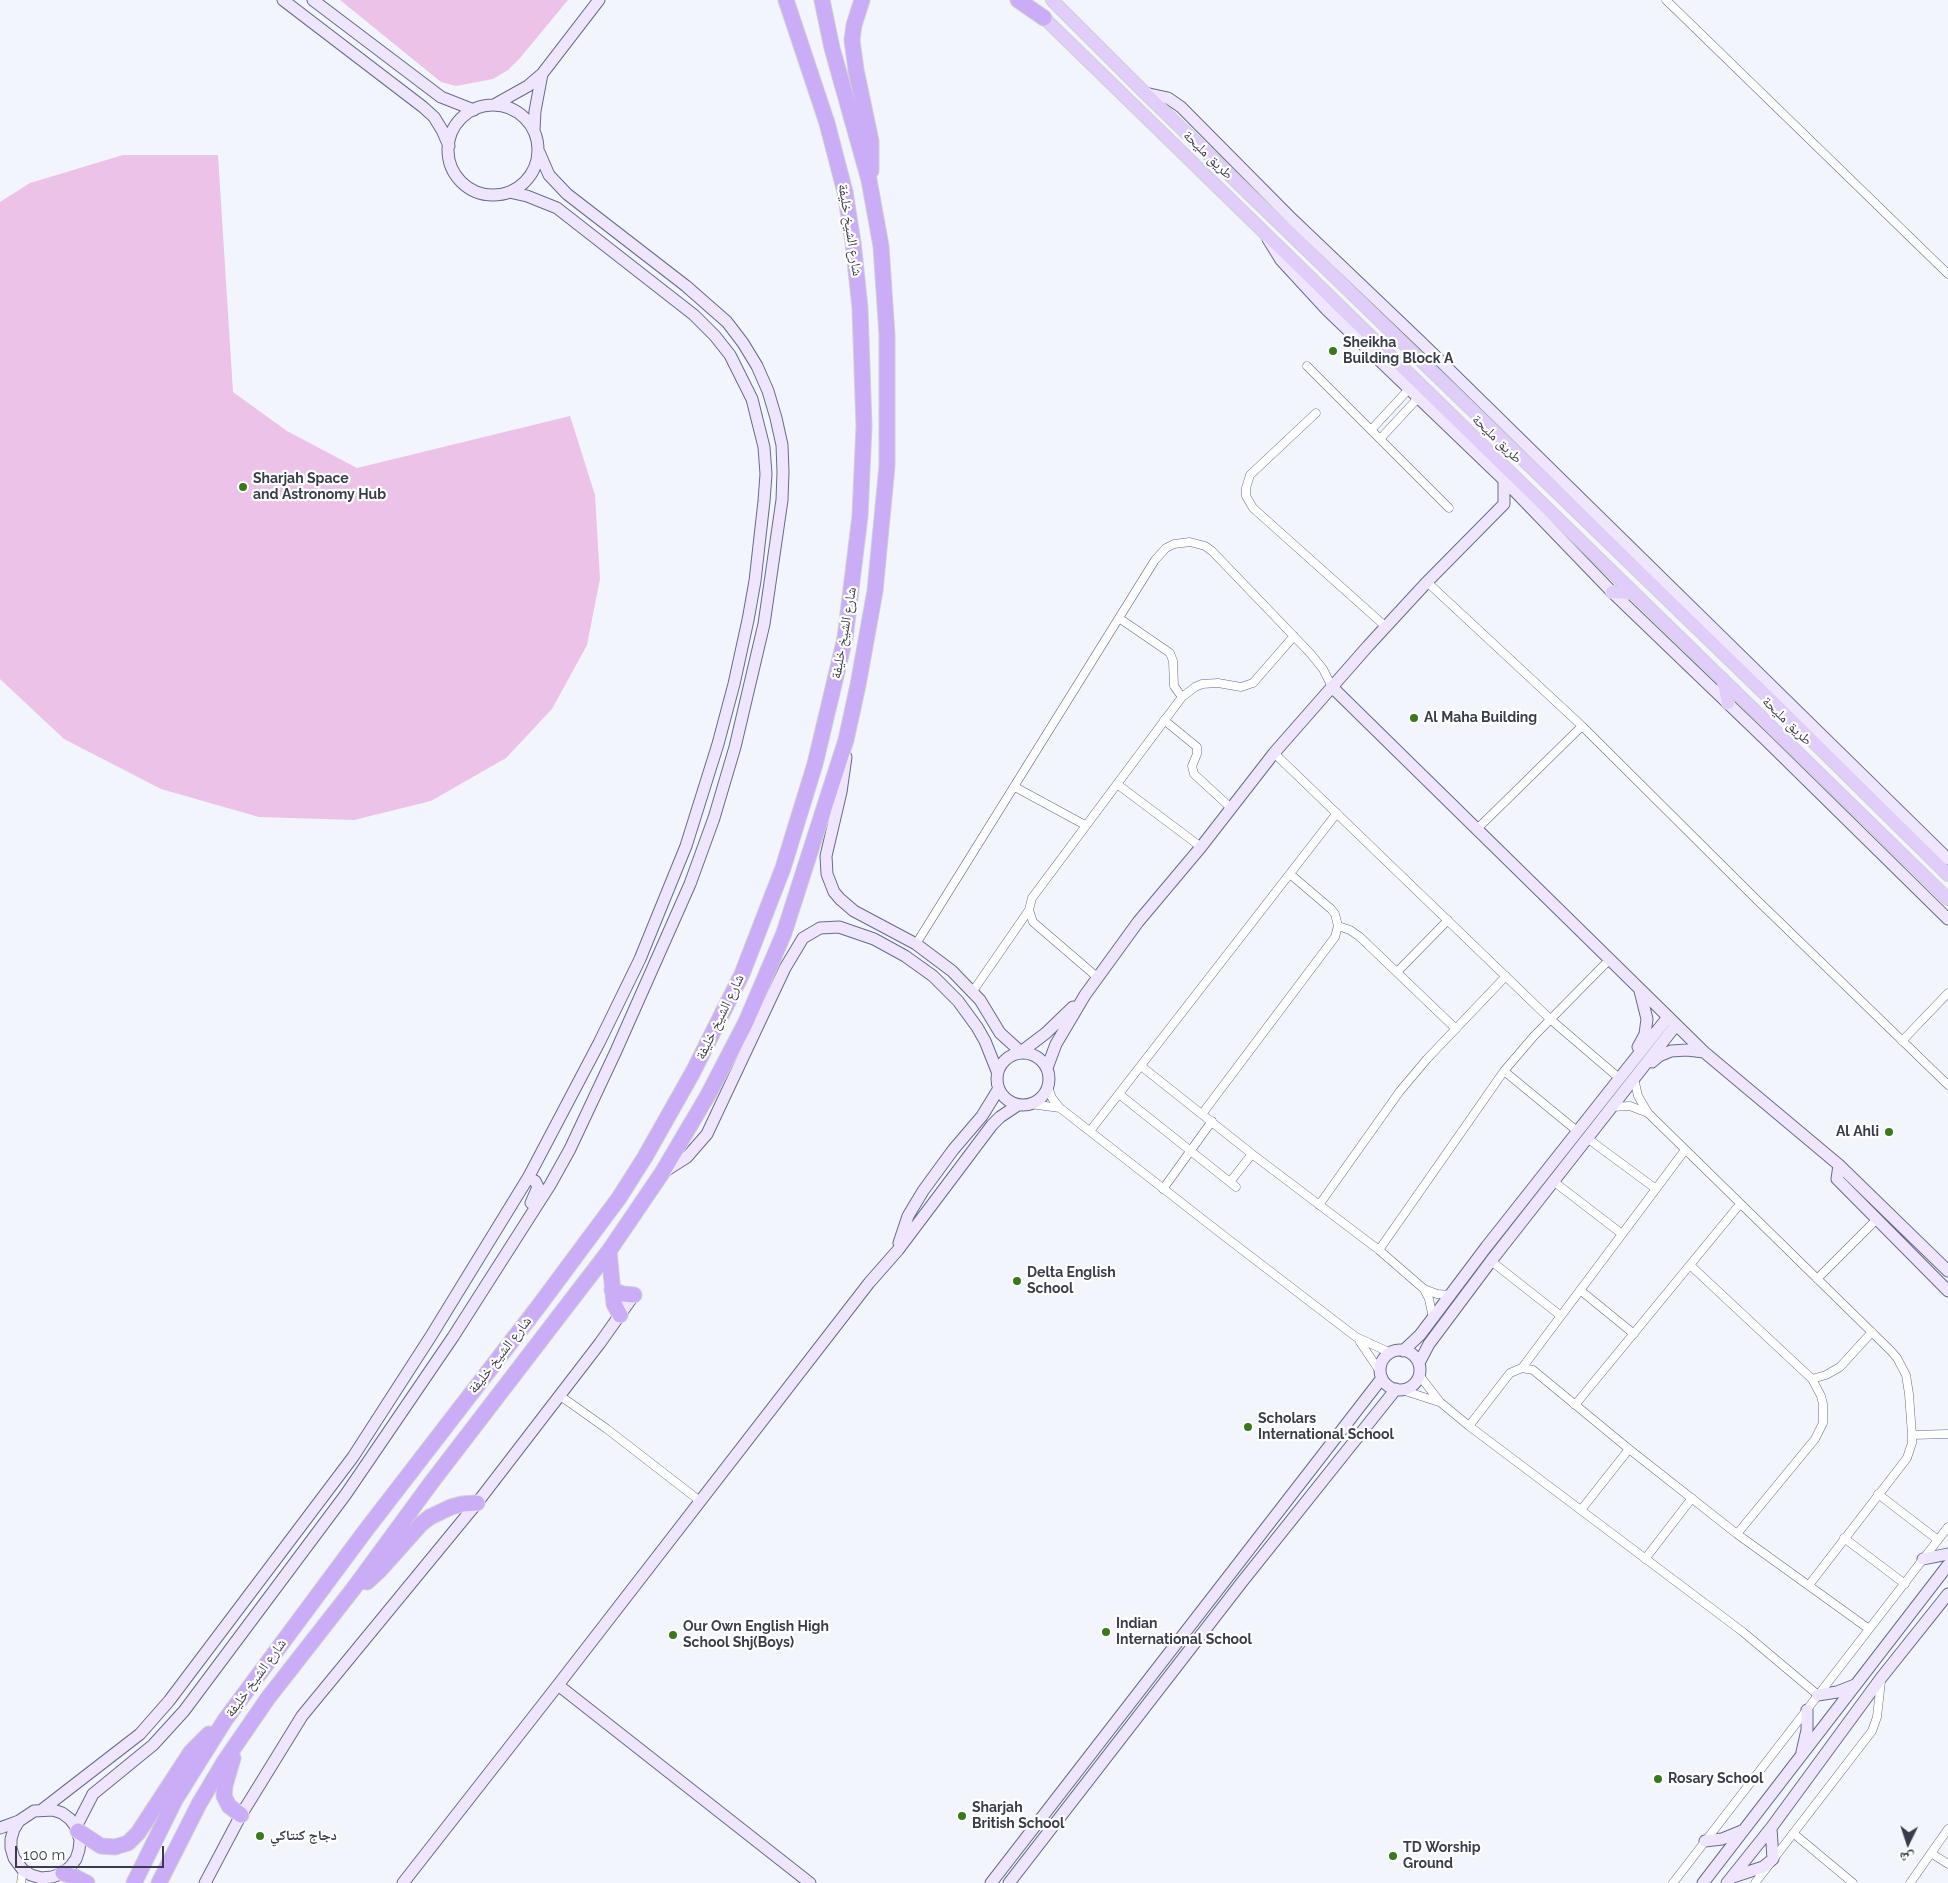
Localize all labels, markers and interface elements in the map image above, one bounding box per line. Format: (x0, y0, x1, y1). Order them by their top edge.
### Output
street label: طريق مليحة (1180, 127, 1236, 183)
street label: شارع الشيخ خليفة (834, 183, 866, 277)
place label: Sheikha Building Block A (1343, 335, 1453, 368)
marker: Sheikha Building Block A (1327, 345, 1339, 357)
street label: طريق مليحة (1469, 411, 1525, 467)
place label: Sharjah Space and Astronomy Hub (253, 471, 386, 504)
marker: Sharjah Space and Astronomy Hub (237, 481, 249, 493)
street label: شارع الشيخ خليفة (828, 586, 860, 680)
street label: طريق مليحة (1759, 693, 1815, 749)
place label: Al Maha Building (1424, 710, 1537, 726)
marker: Al Maha Building (1408, 712, 1420, 724)
street label: شارع الشيخ خليفة (692, 972, 748, 1062)
place label: Al Ahli (1836, 1124, 1879, 1140)
marker: Al Ahli (1883, 1126, 1895, 1138)
place label: Delta English School (1027, 1265, 1116, 1298)
marker: Delta English School (1011, 1275, 1023, 1287)
street label: شارع الشيخ خليفة (465, 1313, 535, 1397)
place label: Scholars International School (1258, 1411, 1394, 1444)
marker: Scholars International School (1242, 1421, 1254, 1433)
place label: Indian International School (1116, 1616, 1252, 1648)
place label: Our Own English High School Shj(Boys) (683, 1619, 829, 1651)
marker: Indian International School (1100, 1626, 1112, 1638)
marker: Our Own English High School Shj(Boys) (667, 1629, 679, 1641)
street label: شارع الشيخ خليفة (222, 1636, 290, 1720)
place label: Rosary School (1668, 1771, 1763, 1787)
marker: Rosary School (1652, 1773, 1664, 1785)
place label: Sharjah British School (972, 1800, 1065, 1832)
marker: Sharjah British School (956, 1810, 968, 1822)
north arrow (1883, 1818, 1933, 1868)
place label: دجاج كنتاكي (270, 1828, 337, 1844)
marker: دجاج كنتاكي (254, 1830, 266, 1842)
scale bar (18, 1836, 166, 1868)
place label: TD Worship Ground (1403, 1840, 1481, 1872)
text: 100 m (23, 1846, 65, 1864)
text: ش (1899, 1849, 1915, 1866)
marker: TD Worship Ground (1387, 1850, 1399, 1862)

